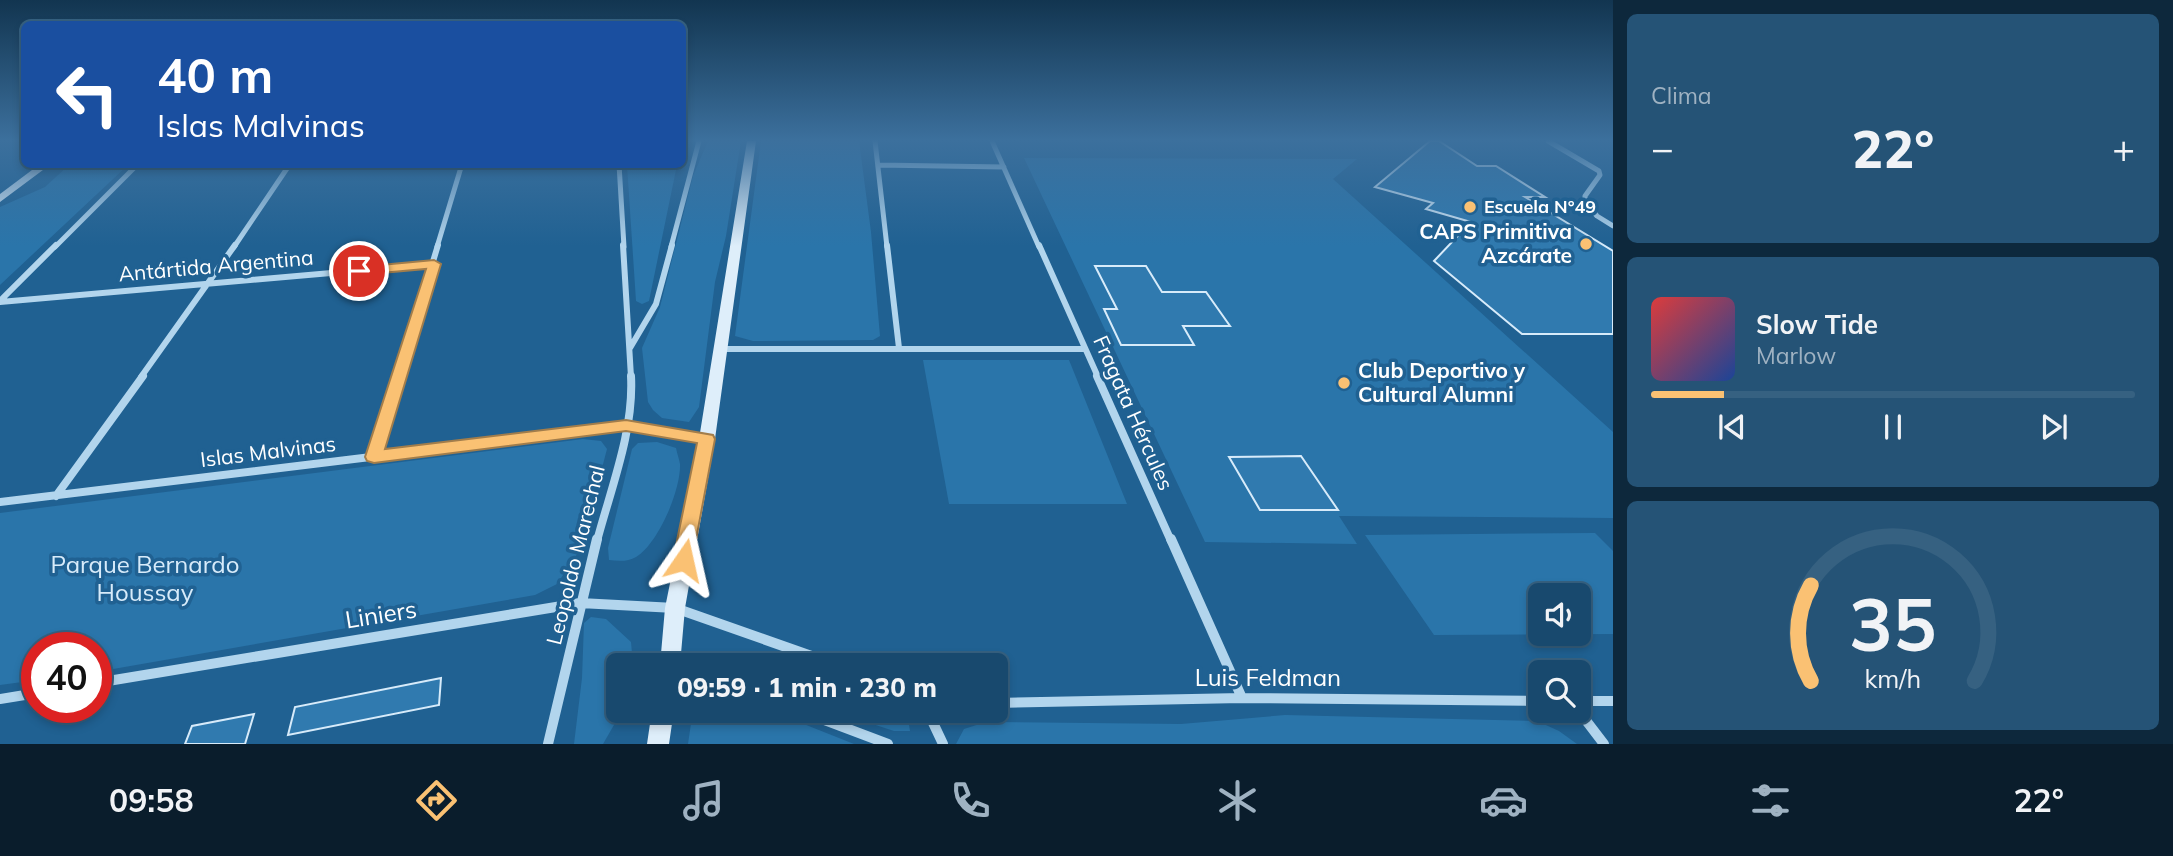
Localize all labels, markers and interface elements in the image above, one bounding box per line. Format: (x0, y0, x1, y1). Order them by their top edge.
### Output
text: 40 m (157, 44, 273, 105)
icon: left (42, 49, 133, 140)
text: Clima (1651, 81, 1712, 110)
text: Islas Malvinas (157, 105, 365, 145)
text: 22° (1852, 116, 1934, 181)
text: − (1651, 124, 1674, 172)
text: + (2112, 124, 2135, 172)
place label: Escuela N°49 (1484, 195, 1596, 218)
marker: Escuela N°49 (1462, 199, 1478, 215)
place label: CAPS Primitiva Azcárate (1419, 218, 1572, 268)
marker: CAPS Primitiva Azcárate (1578, 236, 1594, 252)
pin (329, 241, 389, 301)
street label: Antártida Argentina (117, 244, 314, 286)
icon: arrive (340, 252, 378, 290)
text: Slow Tide (1756, 308, 1878, 341)
street label: Fragata Hércules (1088, 331, 1180, 494)
text: Marlow (1756, 341, 1836, 370)
place label: Club Deportivo y Cultural Alumni (1358, 357, 1526, 407)
marker: Club Deportivo y Cultural Alumni (1336, 375, 1352, 391)
icon: previous (1713, 408, 1751, 446)
icon: pause (1874, 408, 1912, 446)
icon: next (2035, 408, 2073, 446)
street label: Islas Malvinas (199, 430, 337, 472)
street label: Leopoldo Marechal (540, 462, 610, 647)
position arrow (647, 523, 721, 597)
park label: Parque Bernardo Houssay (51, 549, 239, 607)
text: 35 (1849, 579, 1937, 670)
map controls (1528, 583, 1591, 723)
button: sound (1528, 583, 1591, 646)
street label: Liniers (343, 594, 419, 634)
speed limit sign: 40 (21, 632, 112, 723)
button: search (1528, 660, 1591, 723)
street label: Luis Feldman (1195, 662, 1341, 692)
text: km/h (1865, 663, 1921, 694)
text: 09:59 · 1 min · 230 m (677, 671, 937, 704)
icon: directions (412, 776, 461, 825)
icon: music (679, 776, 728, 825)
icon: phone (946, 776, 995, 825)
icon: climate (1213, 776, 1262, 825)
icon: car (1479, 776, 1528, 825)
icon: filters (1746, 776, 1795, 825)
text: 09:58 (109, 780, 194, 820)
text: 22° (2013, 780, 2064, 820)

